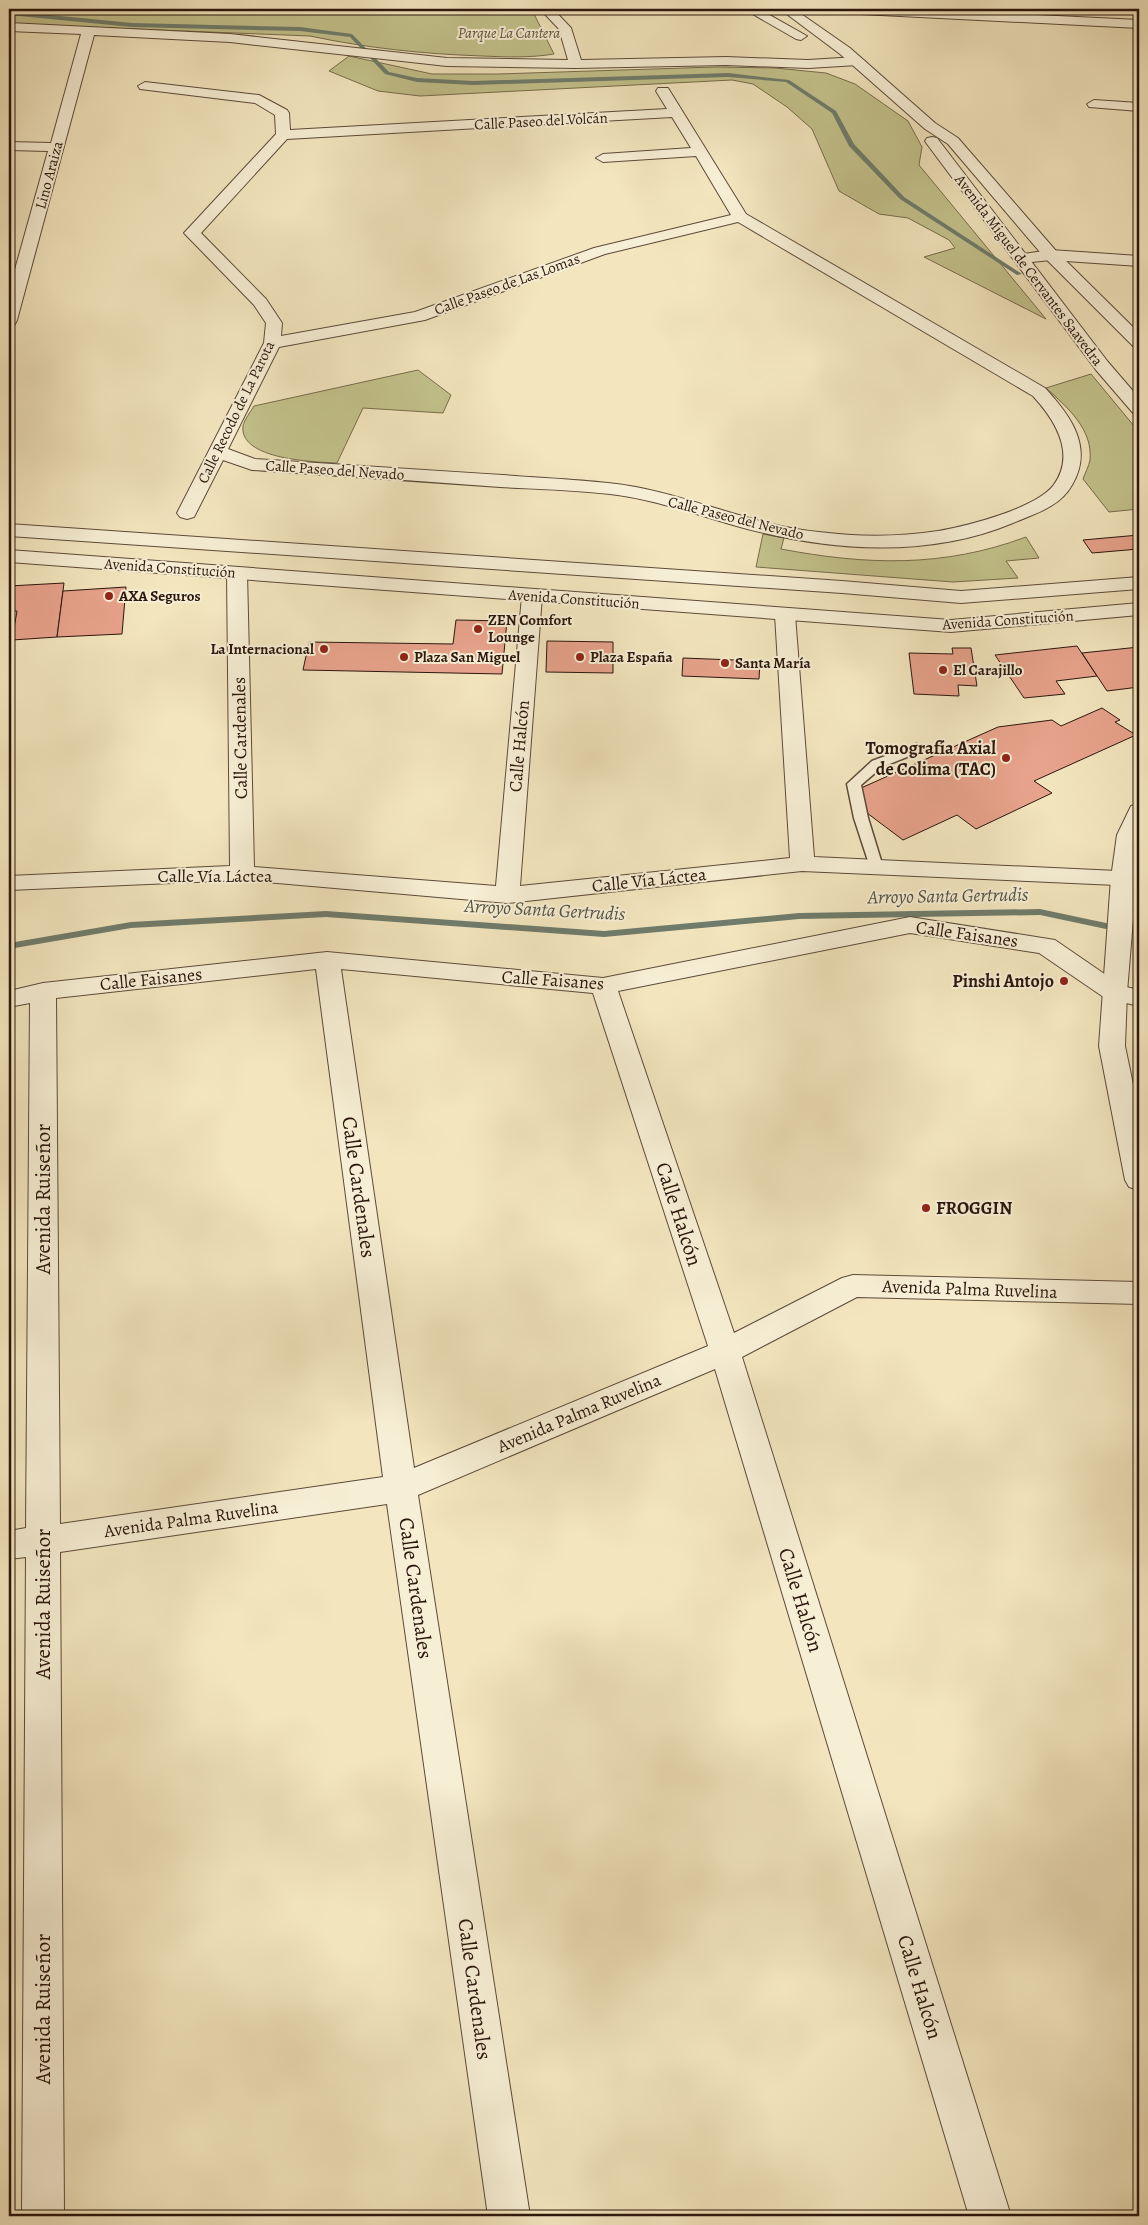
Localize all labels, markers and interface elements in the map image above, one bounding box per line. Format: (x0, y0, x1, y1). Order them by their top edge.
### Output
park label: Parque La Cantera (458, 23, 560, 43)
street label: Calle Paseo del Volcán (474, 108, 608, 134)
street label: Lino Araiza (30, 139, 68, 211)
street label: Avenida Miguel de Cervantes Saavedra (950, 169, 1108, 370)
street label: Calle Paseo de Las Lomas (431, 248, 583, 320)
street label: Calle Recodo de La Parota (193, 337, 279, 487)
street label: Calle Paseo del Nevado (265, 455, 405, 485)
street label: Calle Paseo del Nevado (666, 491, 806, 545)
street label: Avenida Constitución (103, 553, 236, 583)
street label: Avenida Constitución (507, 584, 640, 614)
place label: AXA Seguros (118, 586, 201, 606)
marker: AXA Seguros (103, 590, 115, 602)
street label: Avenida Constitución (941, 605, 1074, 635)
place label: ZEN Comfort Lounge (488, 610, 572, 647)
marker: ZEN Comfort Lounge (472, 623, 484, 635)
place label: La Internacional (210, 639, 314, 659)
marker: La Internacional (318, 643, 330, 655)
place label: Plaza San Miguel (414, 647, 520, 667)
place label: Plaza España (590, 647, 673, 667)
marker: Plaza San Miguel (398, 651, 410, 663)
marker: Plaza España (574, 651, 586, 663)
place label: Santa María (735, 653, 812, 673)
marker: Santa María (719, 657, 731, 669)
place label: El Carajillo (953, 660, 1023, 680)
marker: El Carajillo (937, 664, 949, 676)
street label: Calle Cardenales (227, 677, 253, 799)
street label: Calle Halcón (503, 699, 535, 793)
place label: Tomografía Axial de Colima (TAC) (866, 736, 996, 781)
marker: Tomografía Axial de Colima (TAC) (1000, 752, 1012, 764)
street label: Calle Vía Láctea (591, 862, 708, 898)
street label: Calle Vía Láctea (158, 864, 273, 888)
water label: Arroyo Santa Gertrudis (866, 882, 1029, 910)
water label: Arroyo Santa Gertrudis (463, 893, 627, 927)
street label: Calle Faisanes (914, 915, 1020, 953)
street label: Calle Faisanes (99, 962, 203, 996)
street label: Calle Faisanes (501, 964, 605, 996)
place label: Pinshi Antojo (952, 969, 1054, 993)
marker: Pinshi Antojo (1058, 975, 1070, 987)
street label: Calle Cardenales (335, 1115, 383, 1259)
street label: Avenida Ruiseñor (29, 1124, 57, 1275)
street label: Calle Halcón (649, 1158, 709, 1270)
place label: FROGGIN (936, 1196, 1012, 1220)
marker: FROGGIN (920, 1202, 932, 1214)
street label: Avenida Palma Ruvelina (881, 1274, 1059, 1304)
street label: Avenida Palma Ruvelina (493, 1367, 665, 1459)
street label: Avenida Palma Ruvelina (101, 1495, 280, 1543)
street label: Calle Cardenales (392, 1516, 440, 1660)
street label: Avenida Ruiseñor (29, 1529, 57, 1680)
street label: Calle Halcón (772, 1544, 830, 1656)
street label: Calle Cardenales (451, 1917, 499, 2061)
street label: Calle Halcón (891, 1931, 949, 2043)
street label: Avenida Ruiseñor (29, 1934, 57, 2085)

